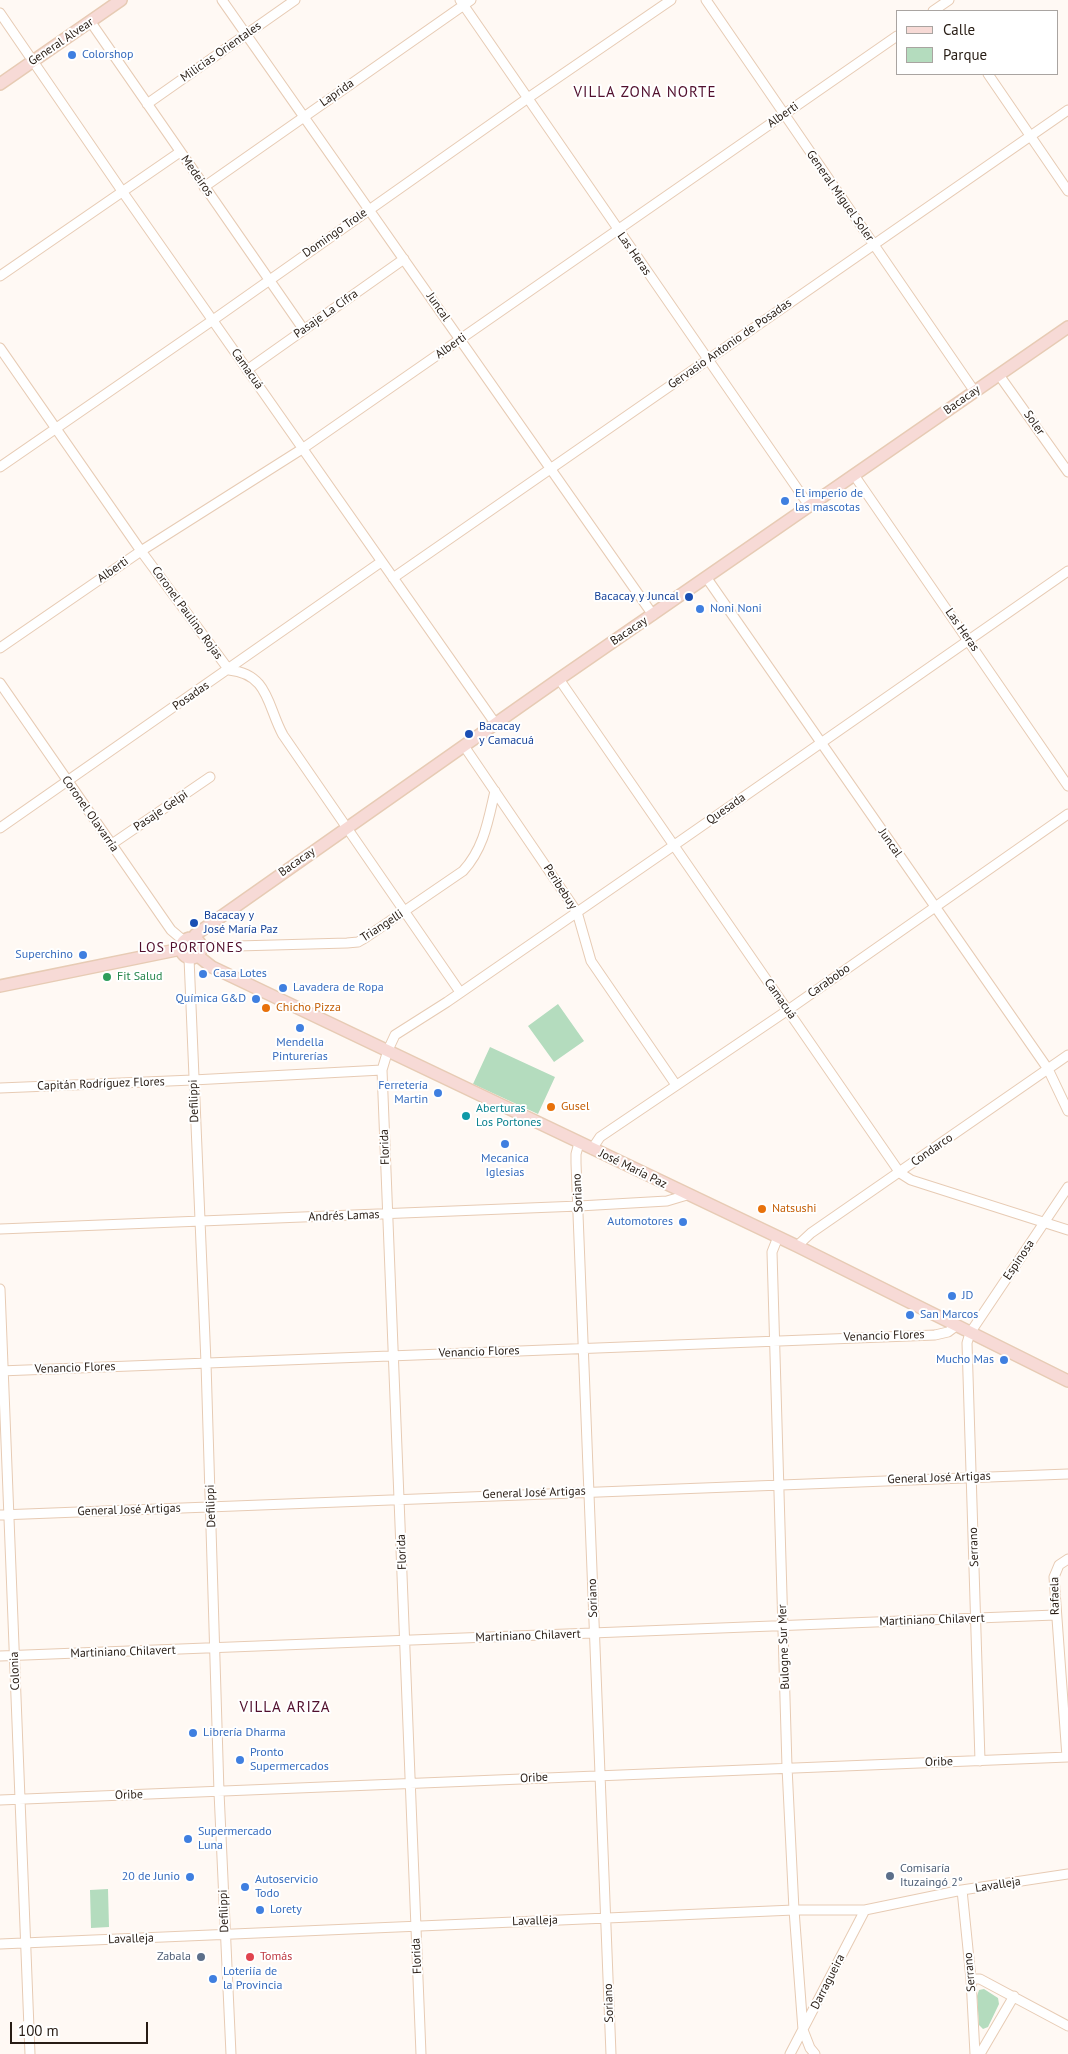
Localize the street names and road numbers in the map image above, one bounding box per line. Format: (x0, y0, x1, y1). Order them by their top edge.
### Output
street label: General Alvear (26, 15, 96, 69)
street label: Milicias Orientales (178, 19, 264, 85)
street label: Laprida (317, 76, 357, 110)
street label: Alberti (765, 99, 801, 131)
street label: General Miguel Soler (803, 148, 877, 244)
street label: Medeiros (178, 153, 216, 199)
street label: Domingo Trole (300, 205, 370, 261)
street label: Las Heras (614, 230, 654, 278)
street label: Pasaje La Cifra (291, 287, 361, 341)
street label: Juncal (423, 290, 453, 324)
street label: Gervasio Antonio de Posadas (665, 296, 795, 392)
street label: Alberti (433, 330, 469, 362)
street label: Camacuá (228, 346, 266, 392)
street label: Bacacay (941, 382, 983, 418)
street label: Soler (1021, 408, 1047, 438)
street label: Alberti (95, 554, 131, 586)
street label: Coronel Paulino Rojas (148, 564, 226, 662)
street label: Las Heras (942, 606, 982, 654)
street label: Bacacay (608, 613, 650, 649)
street label: Posadas (170, 678, 212, 714)
street label: Coronel Olavarría (58, 773, 122, 855)
street label: Pasaje Gelpi (131, 788, 191, 834)
street label: Quesada (704, 790, 748, 828)
street label: Juncal (875, 826, 905, 860)
street label: Bacacay (276, 844, 318, 880)
street label: Peribebuy (540, 862, 580, 912)
street label: Triangelli (358, 907, 406, 945)
street label: Carabobo (805, 961, 853, 1001)
street label: Camacuá (761, 976, 799, 1022)
street label: Capitán Rodríguez Flores (37, 1075, 165, 1093)
street label: Defilippi (186, 1079, 202, 1123)
street label: Florida (377, 1129, 393, 1165)
street label: Condarco (908, 1130, 956, 1170)
street label: José María Paz (597, 1146, 669, 1192)
street label: Soriano (570, 1173, 586, 1213)
street label: Andrés Lamas (308, 1208, 380, 1224)
street label: Espinosa (1000, 1237, 1038, 1283)
street label: Venancio Flores (843, 1327, 925, 1345)
street label: Venancio Flores (438, 1343, 520, 1361)
street label: Venancio Flores (34, 1359, 116, 1377)
street label: General José Artigas (887, 1469, 991, 1487)
street label: Defilippi (203, 1484, 219, 1528)
street label: General José Artigas (482, 1484, 586, 1502)
street label: General José Artigas (77, 1501, 181, 1519)
street label: Serrano (966, 1527, 982, 1567)
street label: Florida (394, 1534, 410, 1570)
street label: Rafaela (1047, 1577, 1063, 1615)
street label: Soriano (585, 1578, 601, 1618)
street label: Bulogne Sur Mer (775, 1604, 793, 1690)
street label: Martiniano Chilavert (879, 1611, 985, 1629)
street label: Martiniano Chilavert (475, 1627, 581, 1645)
street label: Martiniano Chilavert (70, 1643, 176, 1661)
street label: Colonia (7, 1651, 23, 1691)
street label: Oribe (925, 1754, 953, 1770)
street label: Oribe (520, 1770, 548, 1786)
street label: Oribe (115, 1787, 143, 1803)
street label: Lavalleja (974, 1874, 1022, 1896)
street label: Defilippi (216, 1889, 232, 1933)
street label: Lavalleja (512, 1913, 558, 1929)
street label: Lavalleja (108, 1931, 154, 1947)
street label: Florida (409, 1938, 425, 1974)
street label: Darragueira (808, 1952, 848, 2012)
street label: Serrano (961, 1952, 979, 1992)
street label: Soriano (601, 1983, 617, 2023)

